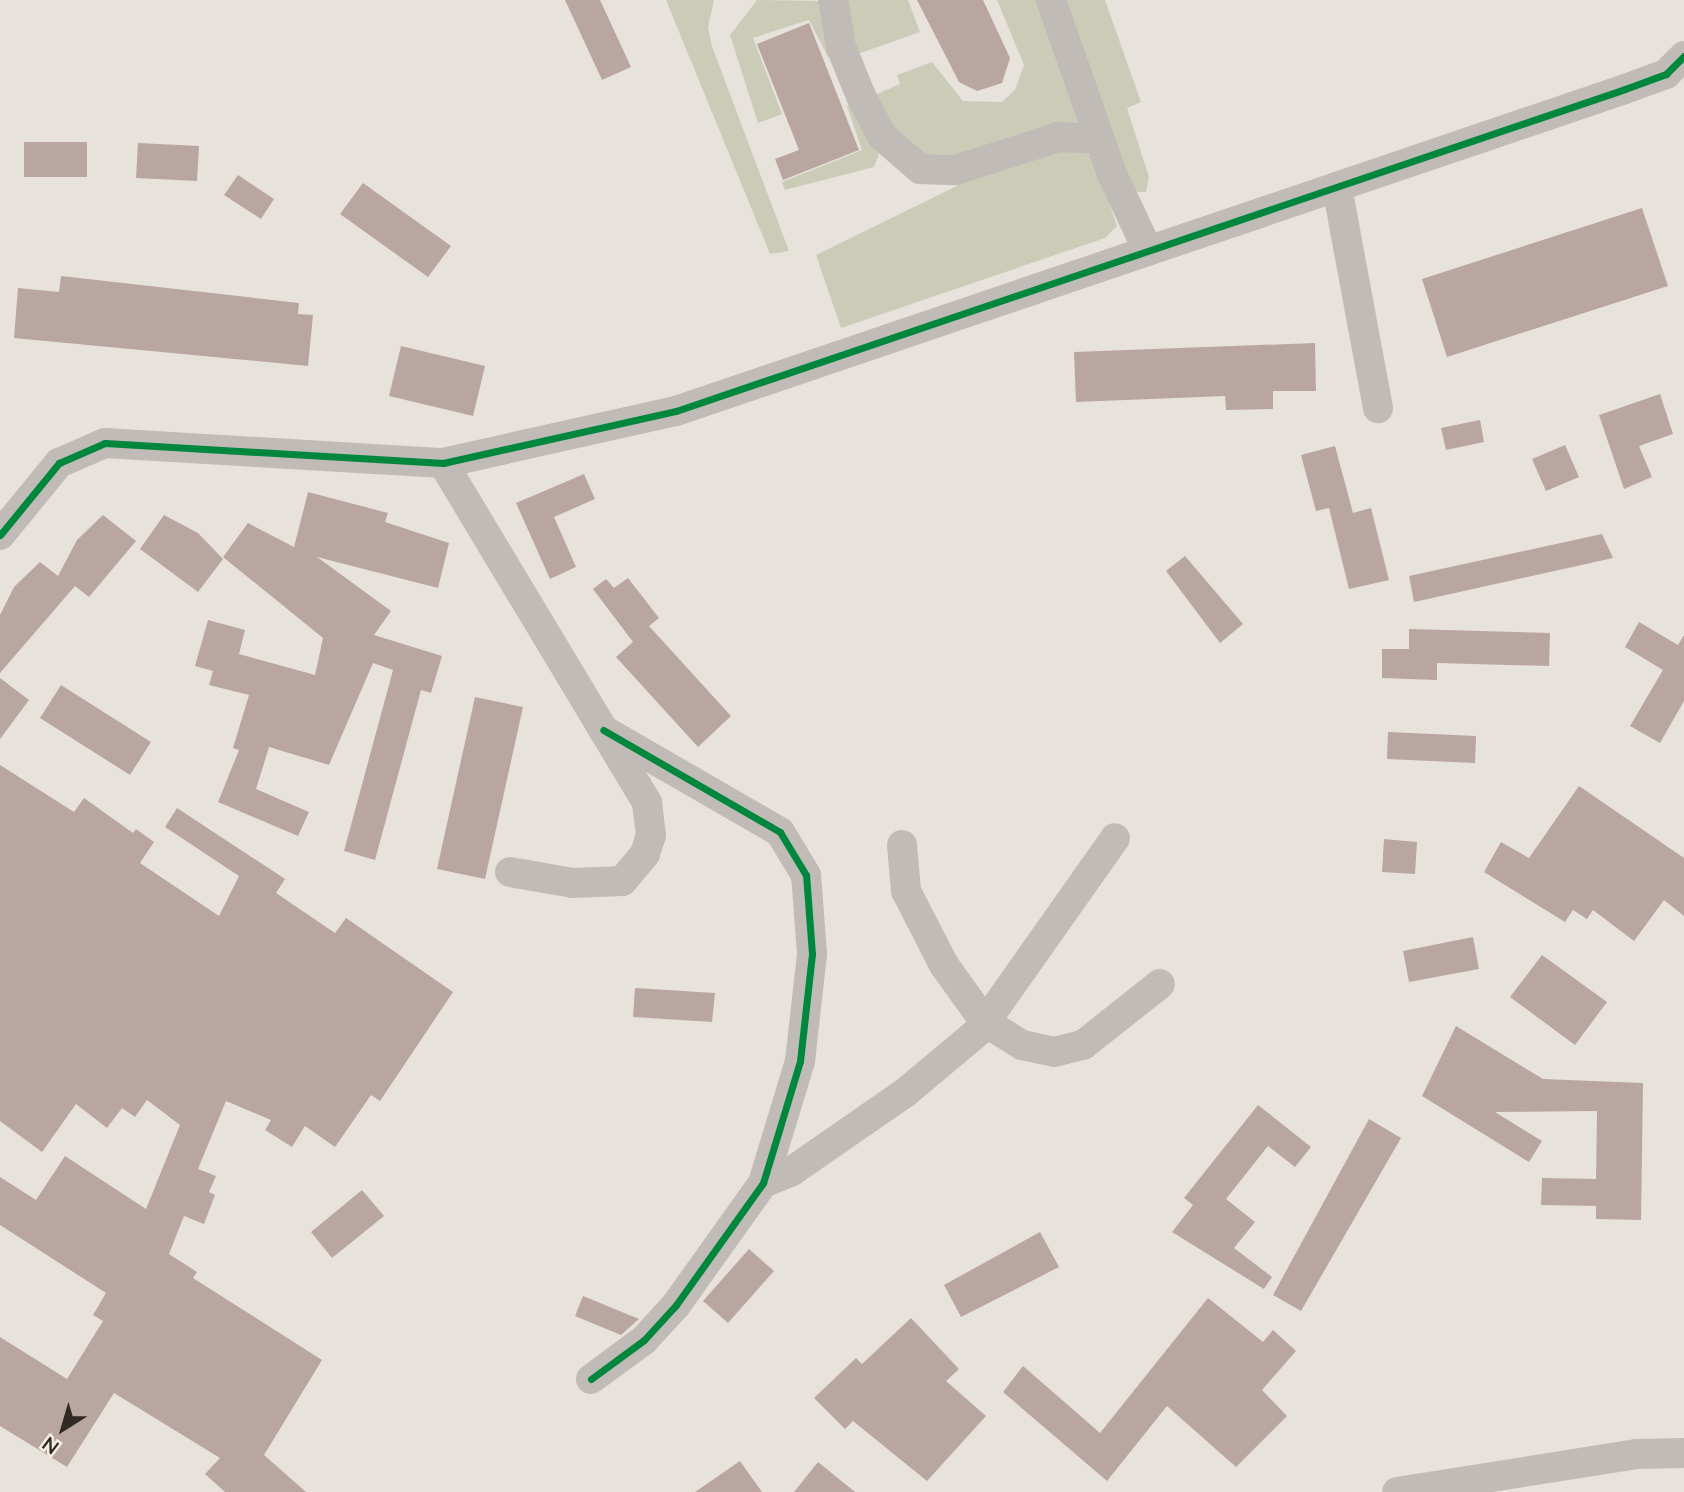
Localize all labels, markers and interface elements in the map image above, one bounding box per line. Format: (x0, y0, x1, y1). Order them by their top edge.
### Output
north arrow (28, 1394, 98, 1464)
text: N (37, 1433, 63, 1460)

